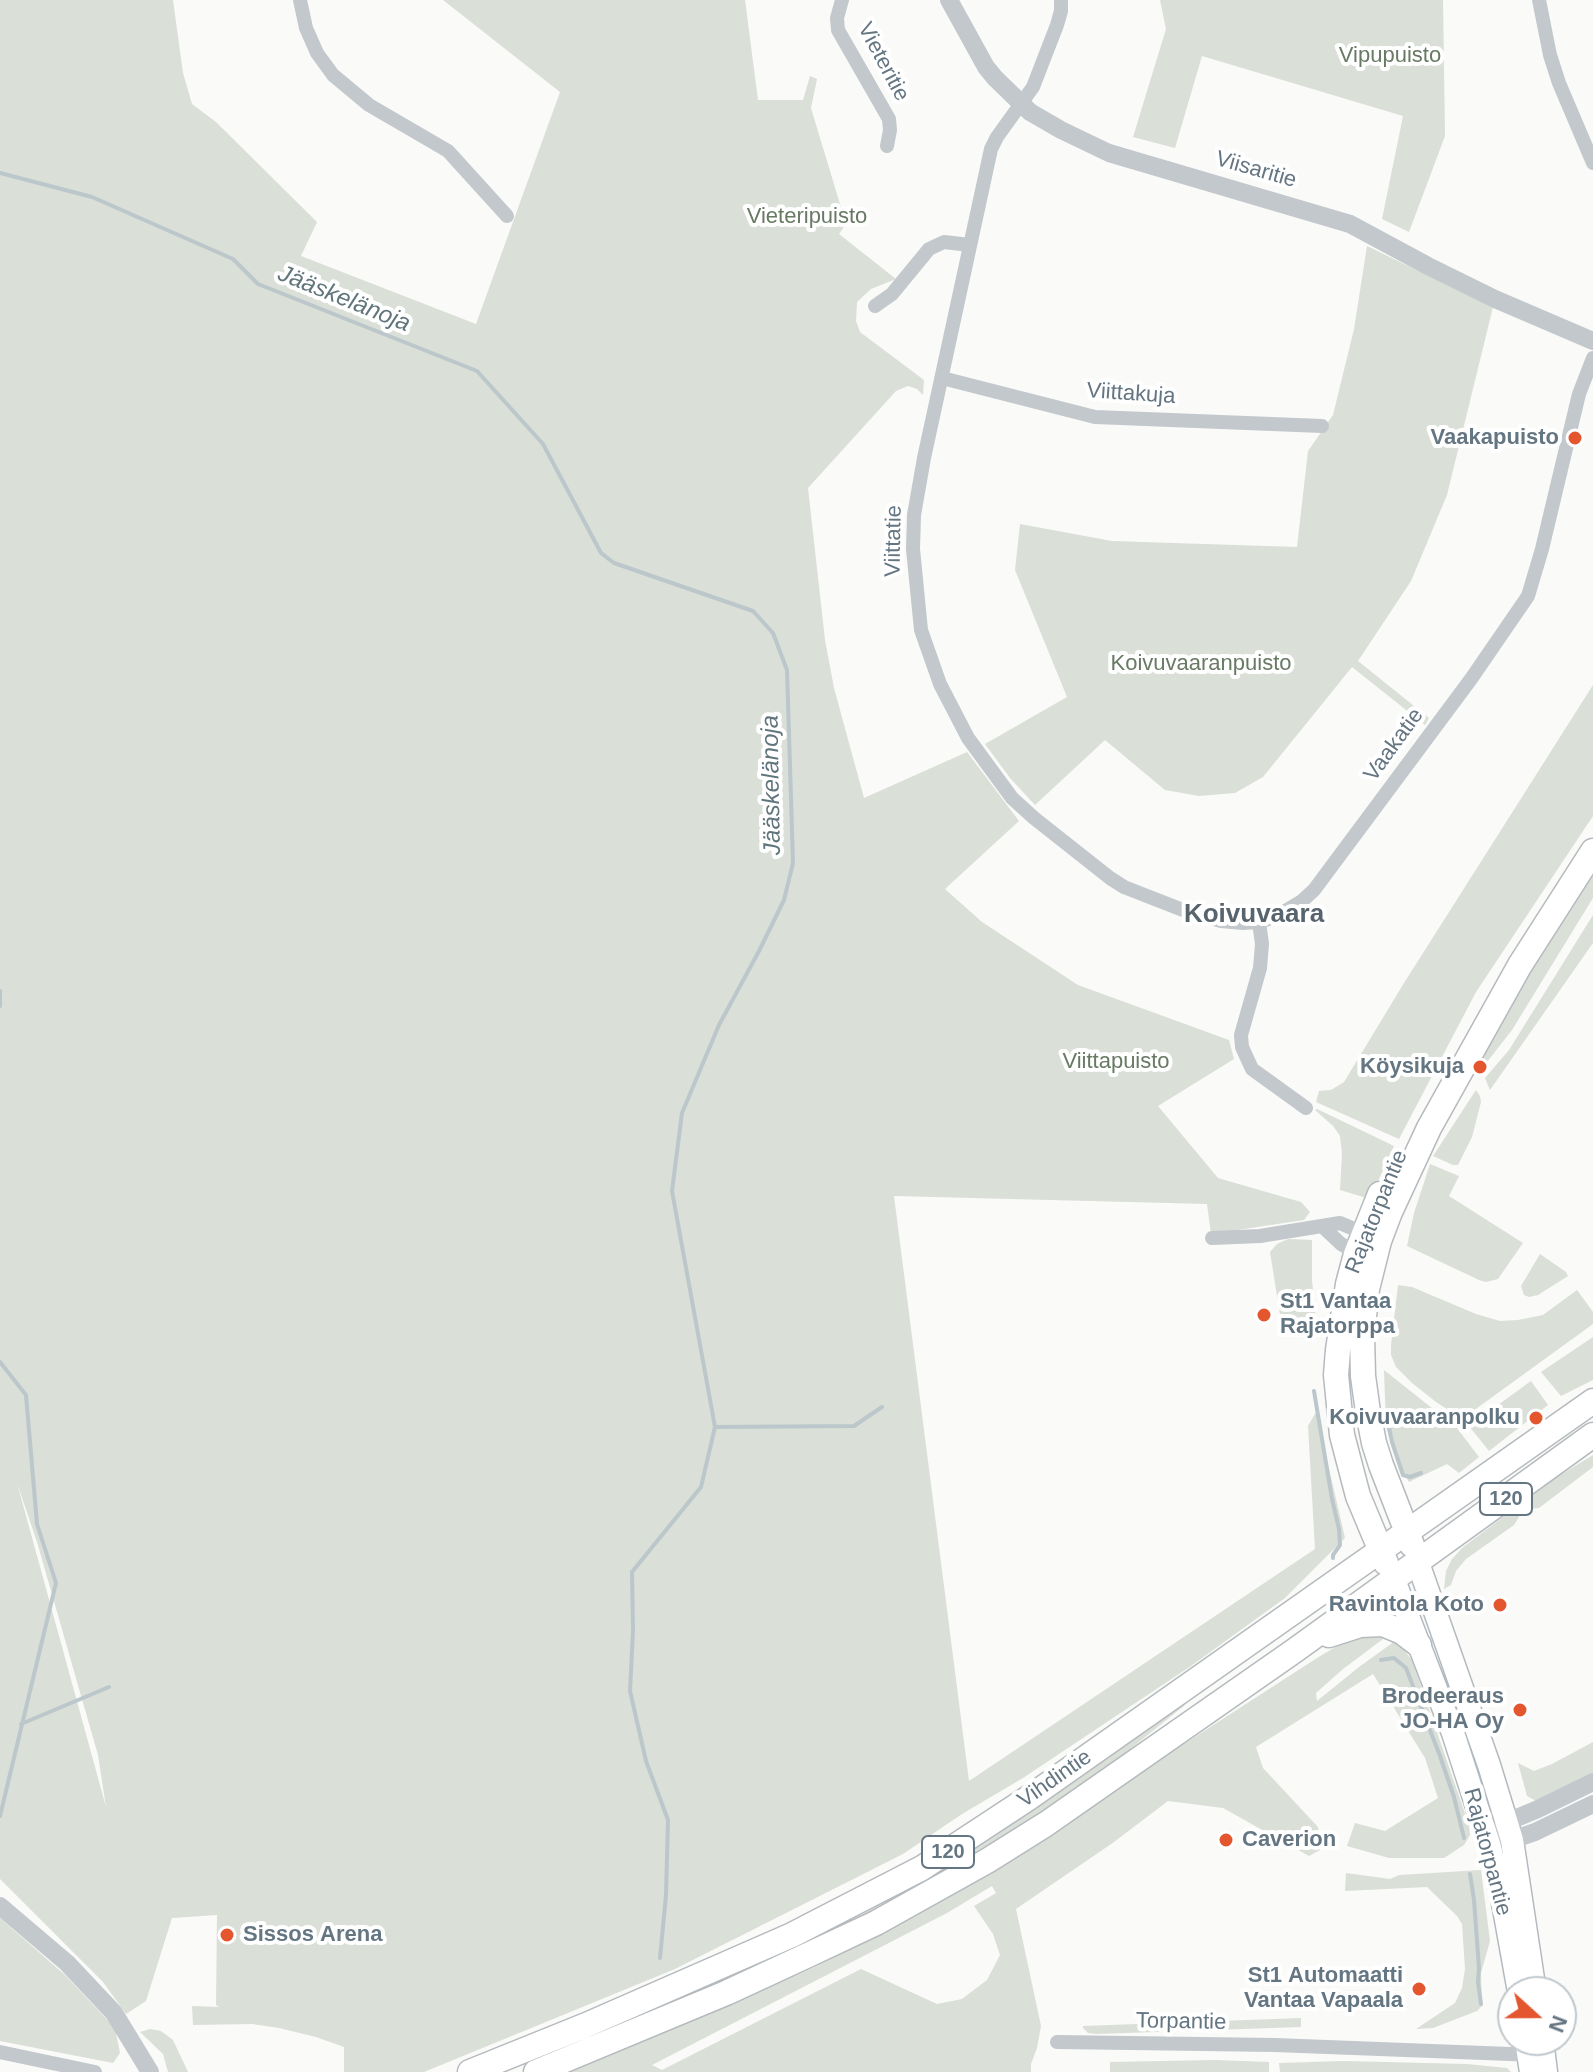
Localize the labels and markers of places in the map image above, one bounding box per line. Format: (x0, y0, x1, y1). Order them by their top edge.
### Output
place label: Vaakapuisto (1431, 425, 1559, 451)
marker: Vaakapuisto (1566, 429, 1584, 447)
place label: Köysikuja (1360, 1054, 1464, 1080)
marker: Köysikuja (1471, 1058, 1489, 1076)
place label: St1 Vantaa Rajatorppa (1280, 1289, 1395, 1340)
marker: St1 Vantaa Rajatorppa (1255, 1306, 1273, 1324)
place label: Koivuvaaranpolku (1329, 1405, 1520, 1431)
marker: Koivuvaaranpolku (1527, 1409, 1545, 1427)
place label: Ravintola Koto (1329, 1592, 1484, 1618)
marker: Ravintola Koto (1491, 1596, 1509, 1614)
place label: Brodeeraus JO-HA Oy (1382, 1684, 1504, 1736)
marker: Brodeeraus JO-HA Oy (1511, 1701, 1529, 1719)
place label: Caverion (1242, 1827, 1336, 1853)
marker: Caverion (1217, 1831, 1235, 1849)
place label: Sissos Arena (243, 1922, 382, 1948)
marker: Sissos Arena (218, 1926, 236, 1944)
place label: St1 Automaatti Vantaa Vapaala (1244, 1963, 1403, 2014)
marker: St1 Automaatti Vantaa Vapaala (1410, 1980, 1428, 1998)

